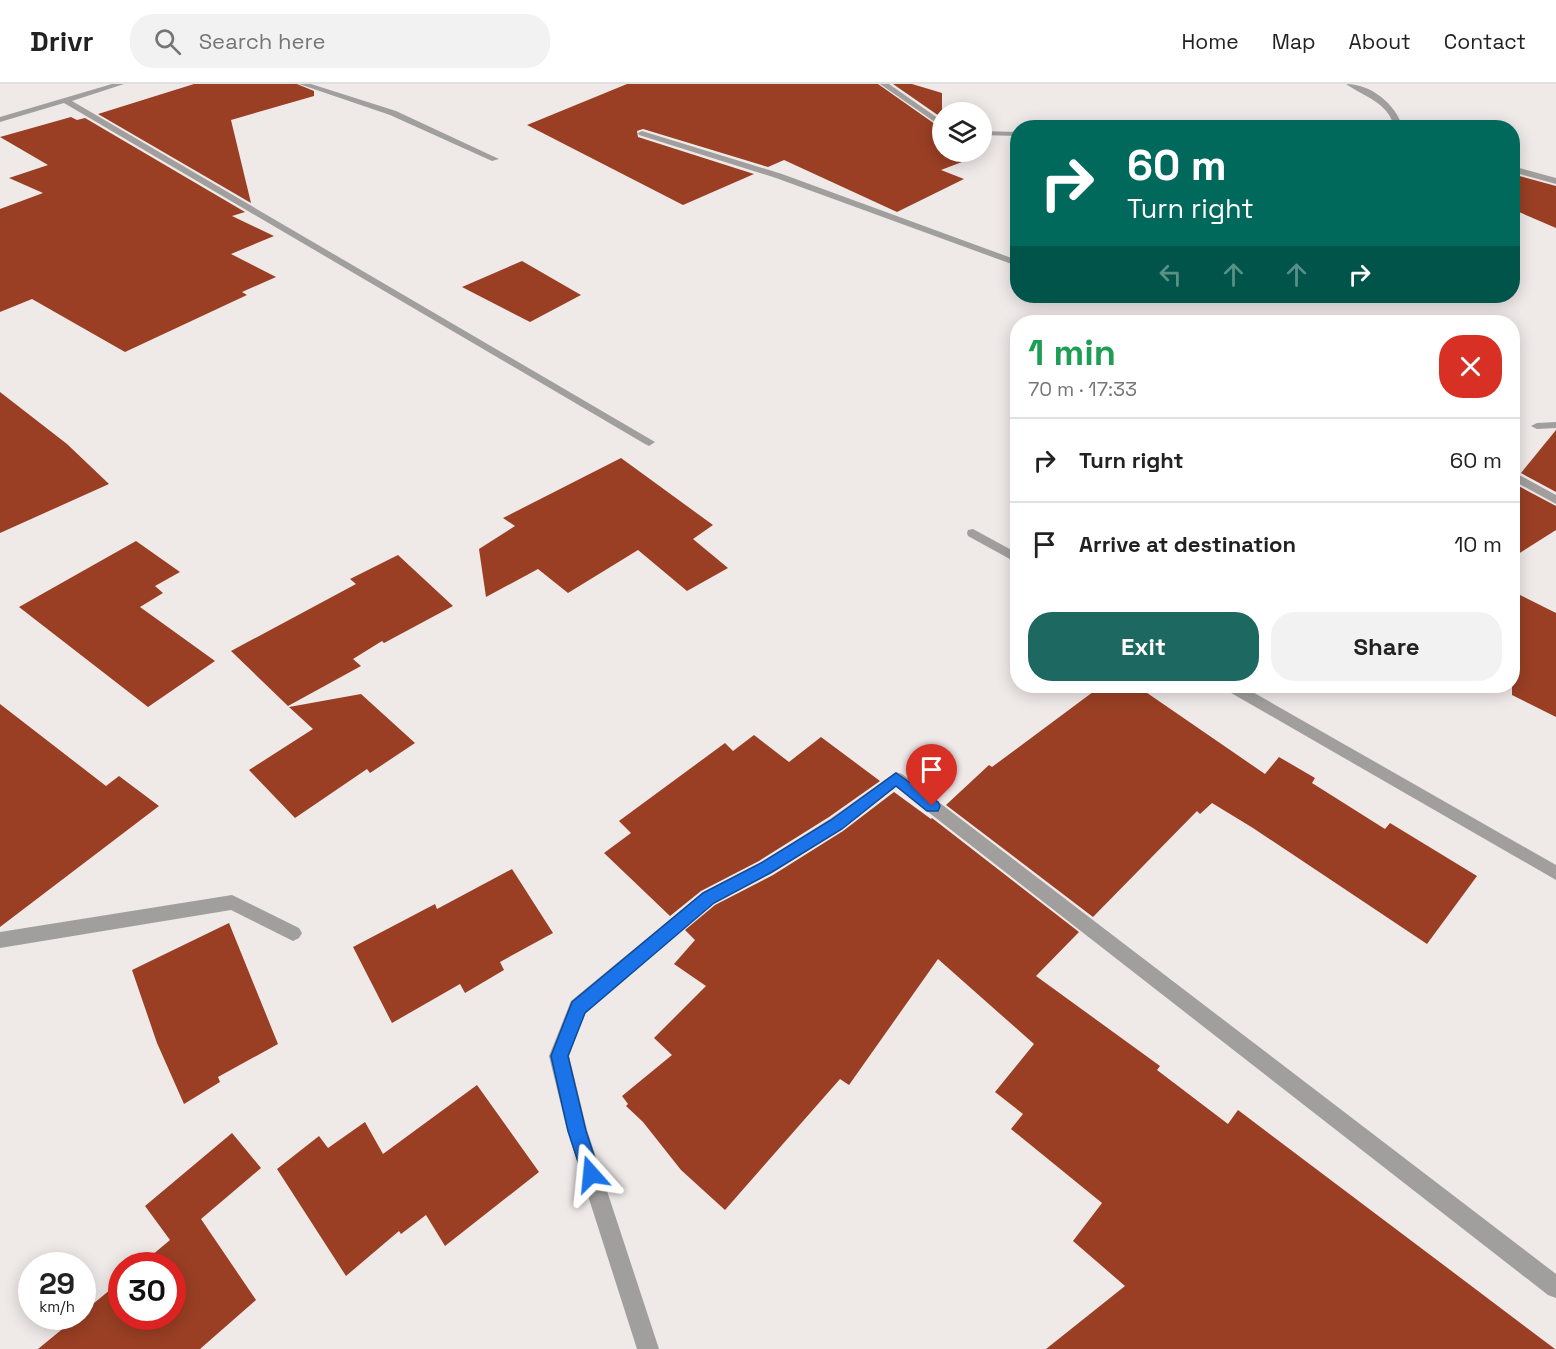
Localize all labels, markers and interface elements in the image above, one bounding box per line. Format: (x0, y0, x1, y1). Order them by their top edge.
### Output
search box (130, 14, 550, 68)
text: Drivr (30, 23, 94, 59)
icon: search (151, 25, 184, 58)
text: Search here (199, 27, 325, 55)
text: Home (1181, 28, 1239, 55)
text: Map (1272, 28, 1316, 55)
text: About (1349, 28, 1411, 55)
text: Contact (1444, 28, 1526, 55)
map controls (932, 102, 992, 162)
button: layers (932, 102, 992, 162)
text: 60 m (1127, 139, 1227, 192)
icon: right (1028, 144, 1106, 222)
text: Turn right (1127, 191, 1254, 226)
icon: left (1154, 258, 1187, 291)
icon: ahead (1217, 258, 1250, 291)
icon: ahead (1280, 258, 1313, 291)
icon: right (1343, 258, 1376, 291)
text: 1 min (1028, 330, 1116, 376)
button: close (1439, 335, 1502, 398)
text: 70 m · 17:33 (1028, 376, 1137, 402)
icon: right (1028, 444, 1061, 477)
text: Turn right (1079, 446, 1184, 474)
text: 60 m (1450, 446, 1502, 474)
icon: arrive (1028, 528, 1061, 561)
text: Arrive at destination (1079, 530, 1296, 558)
text: 10 m (1454, 530, 1502, 558)
button: Exit (1028, 612, 1259, 681)
button: Share (1271, 612, 1502, 681)
pin (906, 744, 957, 806)
icon: arrive (915, 753, 948, 786)
position arrow (559, 1142, 623, 1206)
speed limit sign: 30 (108, 1252, 186, 1330)
text: 29 (39, 1264, 75, 1303)
text: km/h (39, 1297, 75, 1316)

